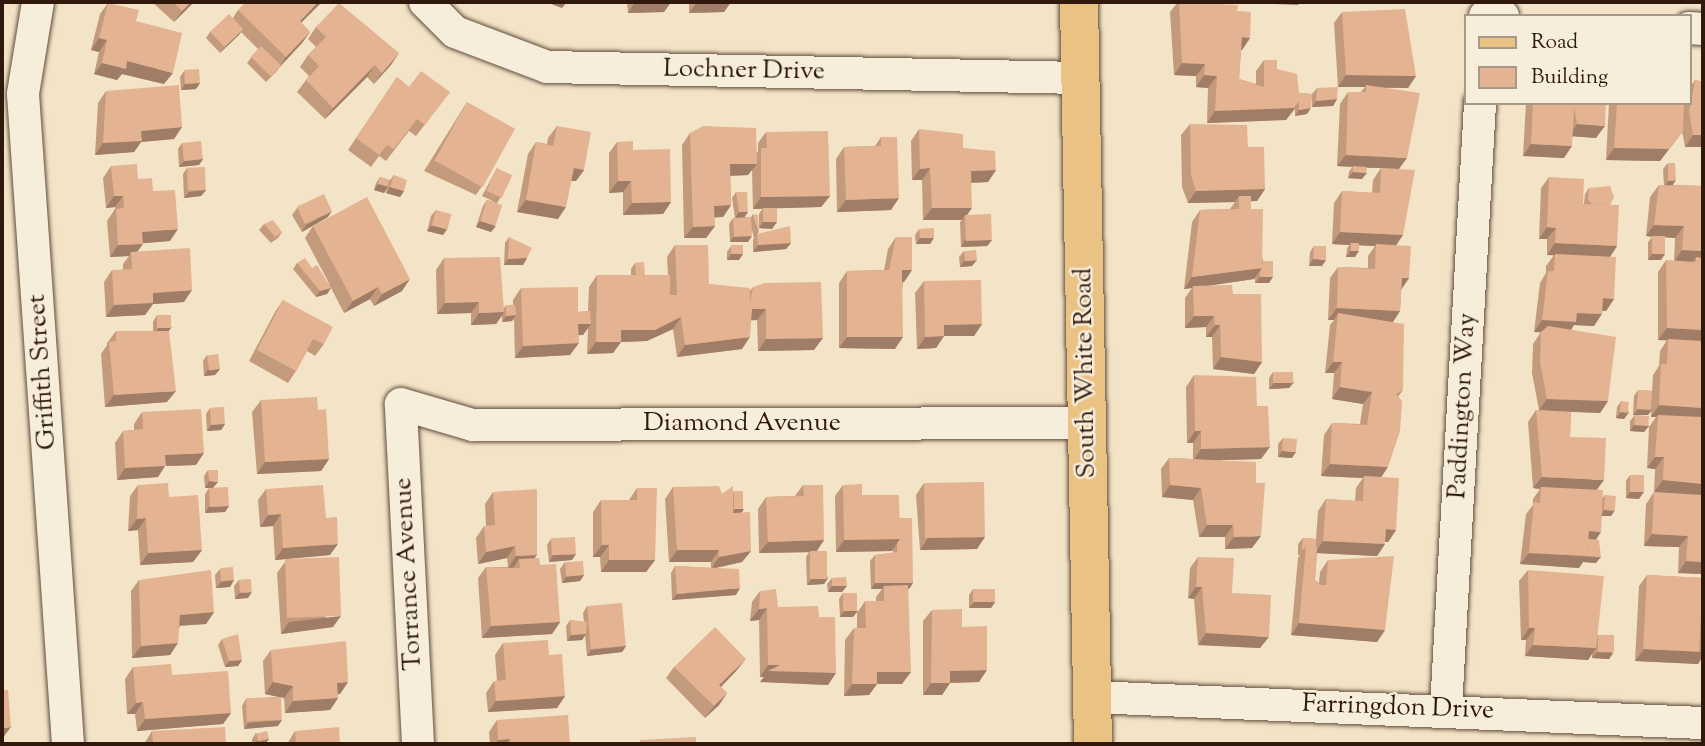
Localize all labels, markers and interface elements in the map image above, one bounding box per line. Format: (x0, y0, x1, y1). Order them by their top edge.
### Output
legend (1464, 14, 1691, 105)
text: Road (1531, 28, 1578, 58)
street label: Lochner Drive (663, 54, 825, 88)
text: Building (1531, 63, 1608, 93)
street label: South White Road (1069, 267, 1103, 479)
street label: Griffith Street (22, 293, 64, 451)
street label: Paddington Way (1443, 312, 1483, 500)
street label: Diamond Avenue (643, 408, 841, 440)
street label: Torrance Avenue (388, 477, 430, 671)
street label: Farringdon Drive (1301, 689, 1495, 727)

